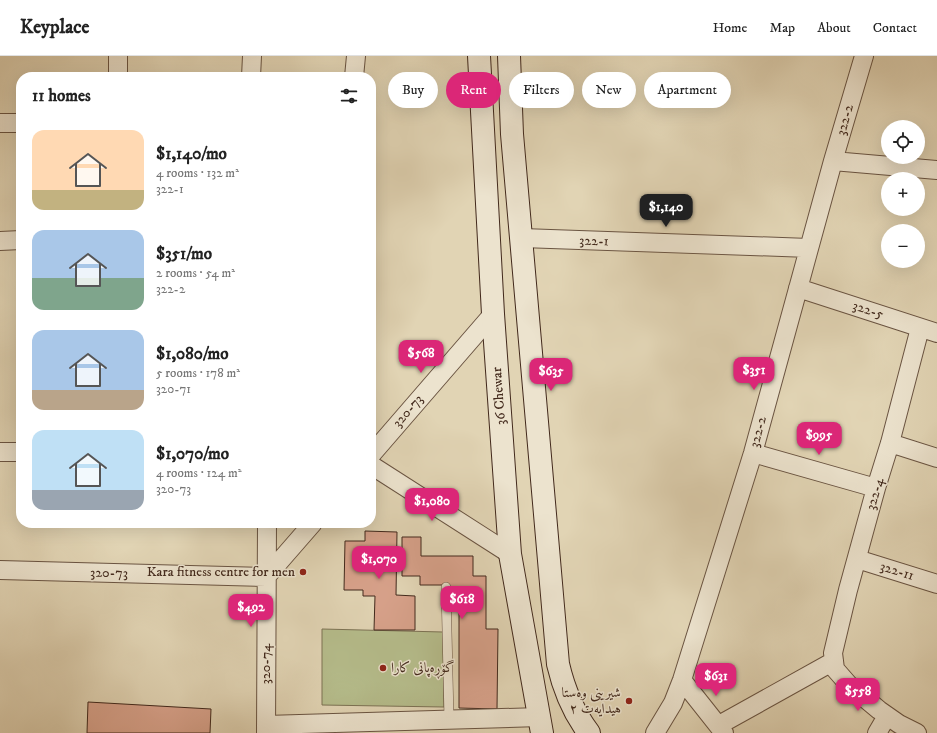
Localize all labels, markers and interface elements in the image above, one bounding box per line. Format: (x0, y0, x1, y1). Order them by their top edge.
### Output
text: Keyplace (20, 16, 89, 39)
text: Home (713, 19, 747, 37)
text: Map (769, 19, 795, 37)
text: About (817, 19, 851, 37)
text: Contact (873, 19, 917, 37)
chip: Buy (388, 72, 438, 108)
chip: Rent (446, 72, 501, 108)
chip: Filters (509, 72, 574, 108)
chip: New (582, 72, 636, 108)
chip: Apartment (644, 72, 731, 108)
text: 11 homes (32, 85, 91, 107)
icon: filters (338, 85, 360, 107)
street label: 322-2 (832, 102, 858, 138)
map controls (881, 120, 925, 268)
button: locate (881, 120, 925, 164)
text: $1,140/mo (156, 143, 227, 165)
icon: home (64, 146, 112, 194)
text: 4 rooms · 132 m² (156, 165, 239, 181)
button: + (881, 172, 925, 216)
text: 322-1 (156, 181, 184, 197)
pin: $1,140 (633, 194, 699, 228)
text: $1,140 (649, 199, 683, 215)
button: − (881, 224, 925, 268)
street label: 322-1 (579, 231, 609, 251)
text: $351/mo (156, 243, 212, 265)
icon: home (64, 246, 112, 294)
text: 2 rooms · 54 m² (156, 265, 235, 281)
text: 322-2 (156, 281, 185, 297)
street label: 322-5 (850, 297, 886, 323)
pin: $568 (397, 340, 445, 374)
text: $1,080/mo (156, 343, 229, 365)
text: $568 (408, 345, 434, 361)
icon: home (64, 346, 112, 394)
pin: $351 (730, 357, 778, 391)
pin: $635 (527, 358, 575, 392)
text: $351 (742, 362, 766, 378)
text: $635 (538, 363, 564, 379)
text: 5 rooms · 178 m² (156, 365, 240, 381)
street label: 36 Chewar (488, 366, 510, 426)
text: 320-71 (156, 381, 191, 397)
street label: 320-73 (389, 391, 427, 431)
street label: 322-2 (745, 414, 771, 450)
pin: $995 (795, 422, 843, 456)
text: $995 (806, 427, 832, 443)
text: $1,070/mo (156, 443, 229, 465)
icon: home (64, 446, 112, 494)
text: 4 rooms · 124 m² (156, 465, 242, 481)
street label: 322-4 (862, 475, 888, 512)
text: 320-73 (156, 481, 191, 497)
pin: $1,080 (399, 488, 465, 522)
text: $1,080 (414, 493, 450, 509)
pin: $1,070 (346, 546, 412, 580)
text: $1,070 (361, 551, 397, 567)
street label: 322-11 (878, 557, 916, 585)
place label: Kara fitness centre for men (147, 563, 296, 581)
street label: 320-73 (90, 564, 128, 582)
marker: Kara fitness centre for men (298, 567, 308, 577)
pin: $618 (438, 586, 486, 620)
text: $618 (449, 591, 475, 607)
pin: $492 (227, 594, 275, 628)
text: $492 (237, 599, 265, 615)
street label: 320-74 (257, 643, 275, 684)
place label: گۆڕەپانی کارا (391, 659, 454, 679)
marker: گۆڕەپانی کارا (378, 663, 388, 673)
pin: $631 (692, 663, 740, 697)
text: $631 (704, 668, 728, 684)
pin: $558 (834, 678, 882, 712)
text: $558 (845, 683, 871, 699)
place label: شیرینی وەستا هیدایەت ٢ (562, 684, 621, 718)
marker: شیرینی وەستا هیدایەت ٢ (624, 696, 634, 706)

